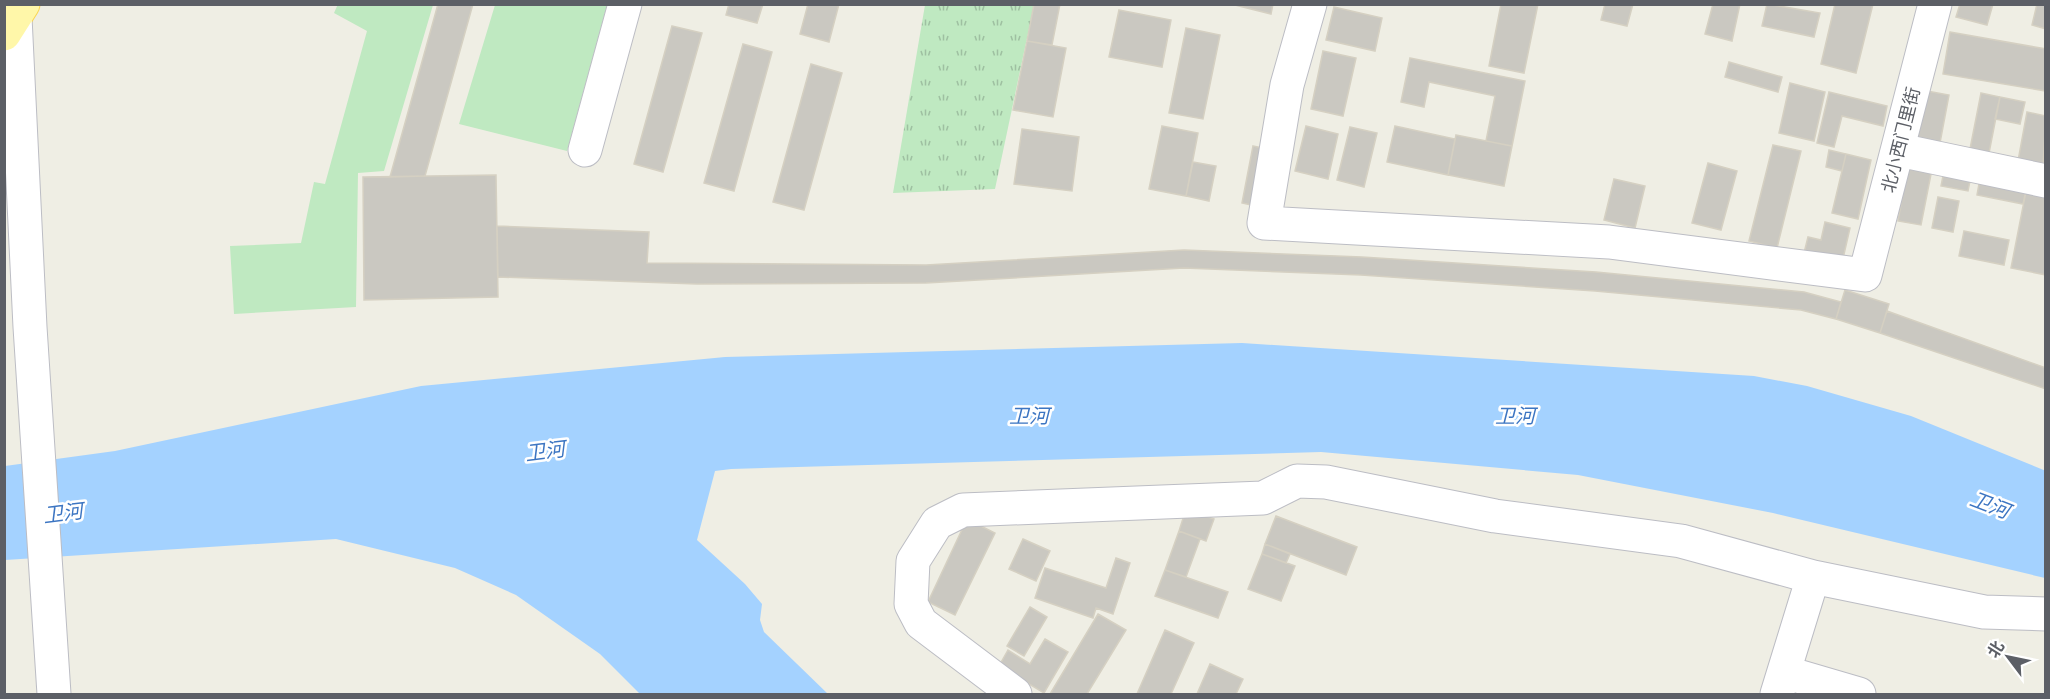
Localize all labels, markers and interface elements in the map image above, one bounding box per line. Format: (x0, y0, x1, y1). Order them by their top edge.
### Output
street label: 北小西门里街 (1878, 85, 1924, 195)
water label: 卫河 (1009, 406, 1053, 427)
water label: 卫河 (1495, 406, 1539, 427)
water label: 卫河 (524, 438, 570, 464)
water label: 卫河 (1967, 488, 2016, 524)
water label: 卫河 (42, 500, 88, 526)
north arrow (1978, 627, 2038, 687)
text: 北 (1984, 638, 2007, 661)

